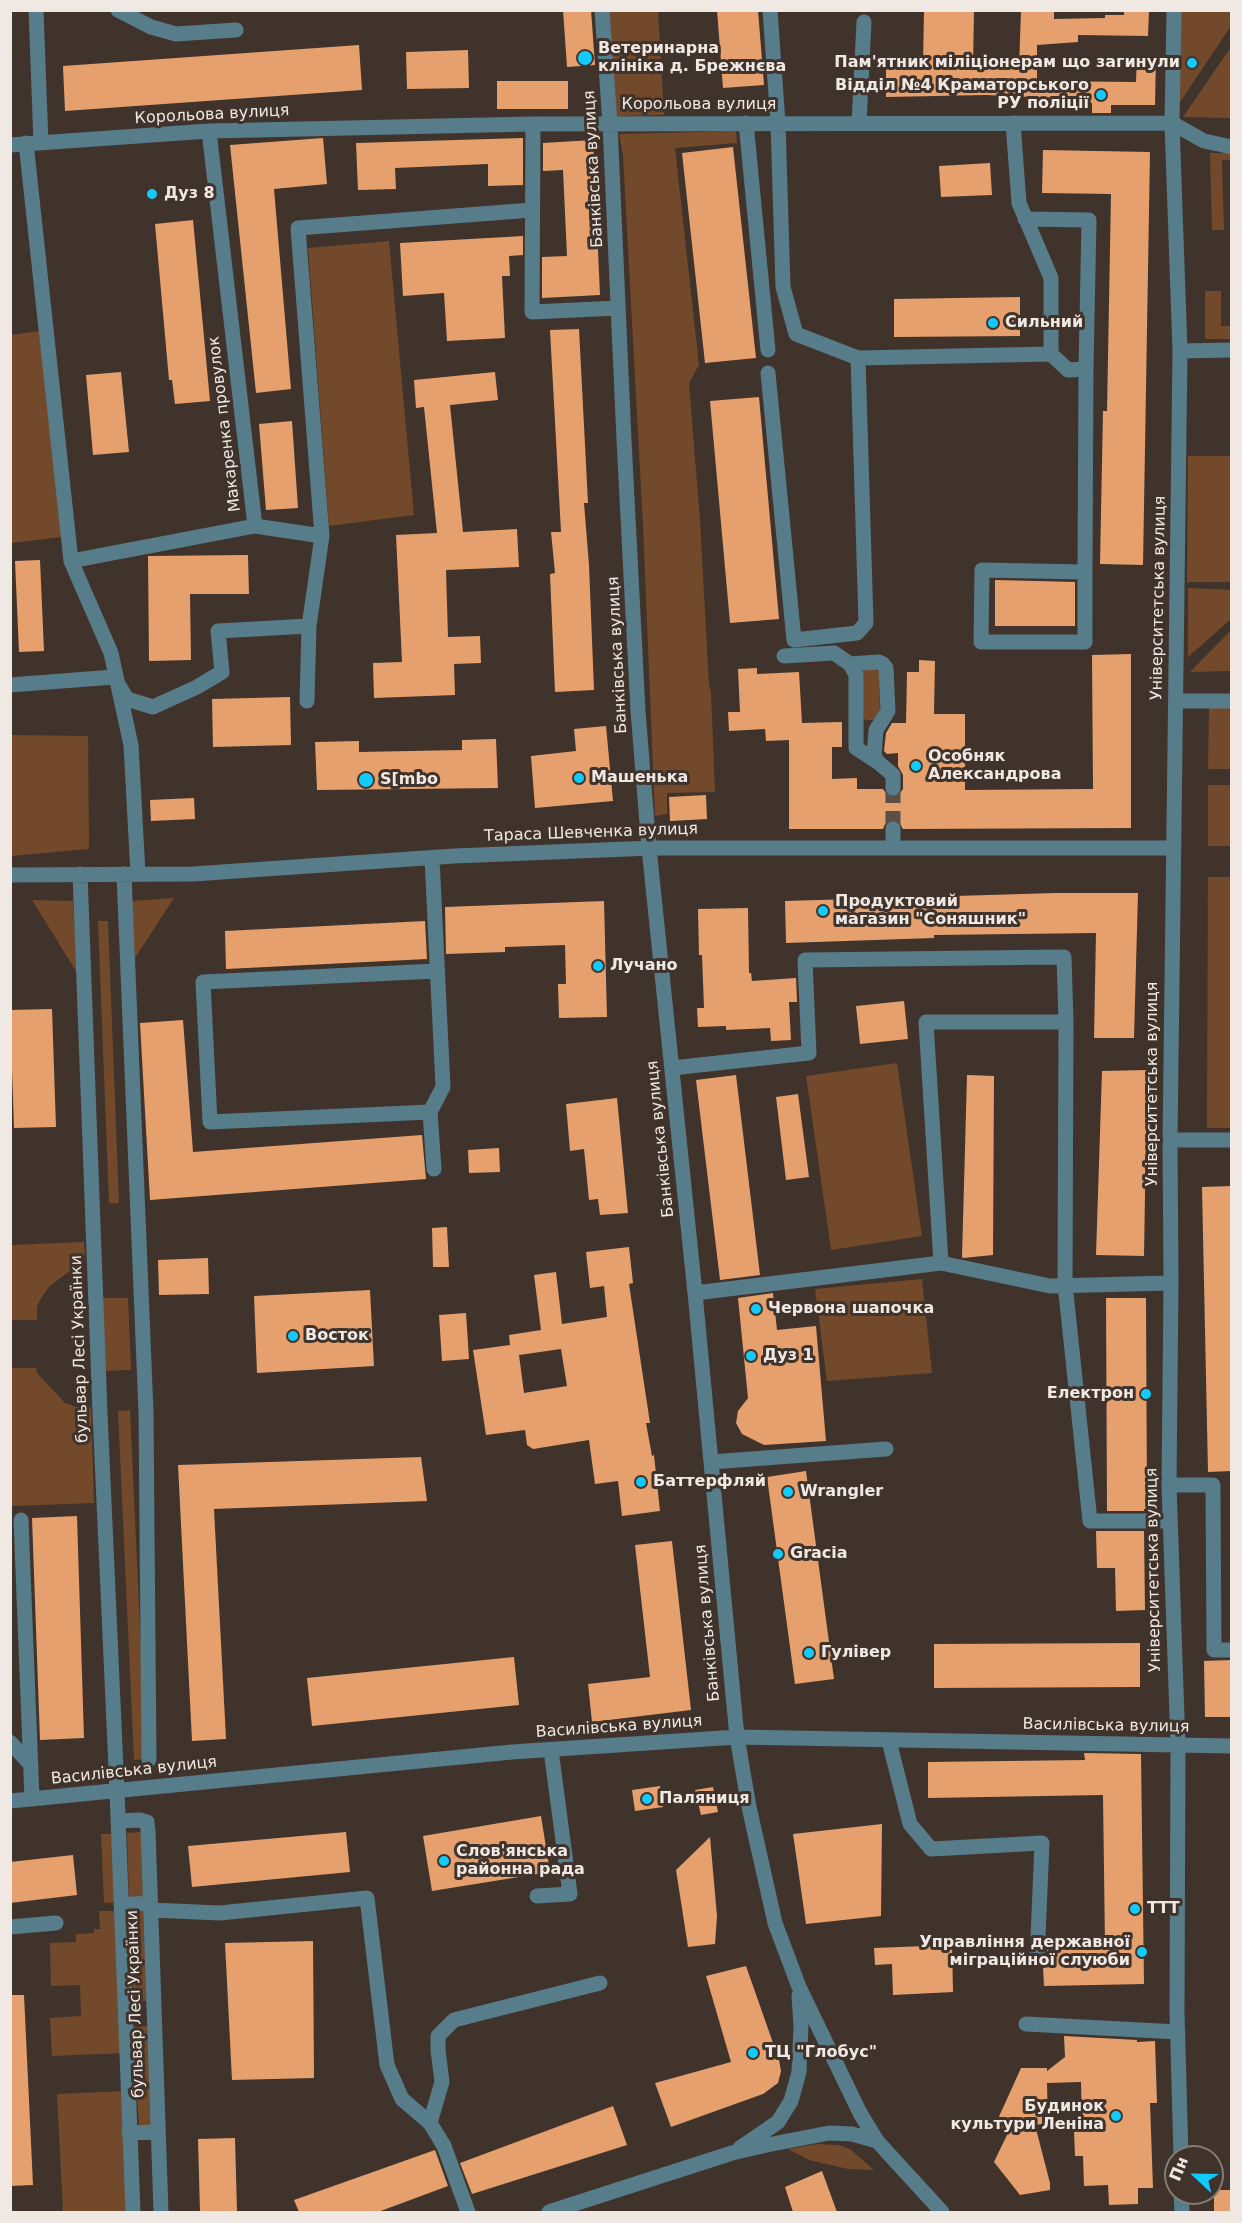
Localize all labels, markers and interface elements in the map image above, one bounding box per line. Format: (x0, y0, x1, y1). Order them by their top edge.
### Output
place label: Ветеринарна клініка д. Брежнєва (598, 39, 786, 77)
marker: Ветеринарна клініка д. Брежнєва (576, 49, 594, 67)
place label: Пам'ятник міліціонерам що загинули (834, 53, 1180, 73)
marker: Пам'ятник міліціонерам що загинули (1185, 56, 1199, 70)
place label: Вiддiл №4 Краматорського РУ поліції (835, 76, 1089, 114)
marker: Вiддiл №4 Краматорського РУ поліції (1094, 88, 1108, 102)
street label: Банківська вулиця (580, 90, 608, 248)
street label: Корольова вулиця (622, 95, 776, 115)
street label: Корольова вулиця (134, 101, 290, 129)
place label: Дуз 8 (164, 184, 215, 204)
marker: Дуз 8 (145, 187, 159, 201)
place label: Сильний (1005, 313, 1083, 333)
marker: Сильний (986, 316, 1000, 330)
street label: Макаренка провулок (205, 335, 245, 513)
street label: Університетська вулиця (1148, 496, 1170, 700)
street label: Банківська вулиця (604, 576, 632, 734)
place label: Особняк Александрова (928, 747, 1061, 785)
marker: Особняк Александрова (909, 759, 923, 773)
place label: Машенька (591, 768, 688, 788)
place label: S[mbo (380, 770, 438, 790)
marker: S[mbo (357, 771, 375, 789)
marker: Машенька (572, 771, 586, 785)
street label: Тараса Шевченка вулиця (484, 820, 698, 846)
place label: Продуктовий магазин "Соняшник" (835, 892, 1026, 930)
marker: Продуктовий магазин "Соняшник" (816, 904, 830, 918)
place label: Лучано (610, 956, 678, 976)
marker: Лучано (591, 959, 605, 973)
street label: Університетська вулиця (1143, 982, 1163, 1186)
street label: Банківська вулиця (643, 1060, 679, 1218)
street label: бульвар Лесі Українки (67, 1255, 93, 1443)
place label: Червона шапочка (768, 1299, 934, 1319)
marker: Червона шапочка (749, 1302, 763, 1316)
place label: Восток (305, 1326, 369, 1346)
marker: Восток (286, 1329, 300, 1343)
place label: Дуз 1 (763, 1346, 814, 1366)
marker: Дуз 1 (744, 1349, 758, 1363)
place label: Електрон (1047, 1384, 1134, 1404)
marker: Електрон (1139, 1387, 1153, 1401)
street label: Університетська вулиця (1143, 1468, 1165, 1672)
place label: Баттерфляй (653, 1472, 766, 1492)
marker: Баттерфляй (634, 1475, 648, 1489)
place label: Wrangler (800, 1482, 883, 1502)
marker: Wrangler (781, 1485, 795, 1499)
street label: Банківська вулиця (692, 1544, 724, 1702)
place label: Gracia (790, 1544, 848, 1564)
marker: Gracia (771, 1547, 785, 1561)
place label: Гулівер (821, 1643, 891, 1663)
marker: Гулівер (802, 1646, 816, 1660)
street label: Василівська вулиця (535, 1712, 703, 1742)
street label: Василівська вулиця (1022, 1715, 1190, 1737)
street label: Василівська вулиця (50, 1753, 218, 1789)
place label: Паляниця (659, 1789, 750, 1809)
marker: Паляниця (640, 1792, 654, 1806)
place label: Слов'янська районна рада (456, 1842, 585, 1880)
marker: Слов'янська районна рада (437, 1854, 451, 1868)
place label: ТТТ (1147, 1899, 1180, 1919)
marker: ТТТ (1128, 1902, 1142, 1916)
street label: бульвар Лесі Українки (123, 1910, 149, 2098)
place label: Управління державної міграційної слуюби (919, 1933, 1130, 1971)
marker: Управління державної міграційної слуюби (1135, 1945, 1149, 1959)
place label: ТЦ "Глобус" (765, 2043, 877, 2063)
marker: ТЦ "Глобус" (746, 2046, 760, 2060)
place label: Будинок культури Леніна (950, 2097, 1104, 2135)
marker: Будинок культури Леніна (1109, 2109, 1123, 2123)
north arrow (1164, 2145, 1224, 2205)
text: Пн (1165, 2154, 1192, 2184)

